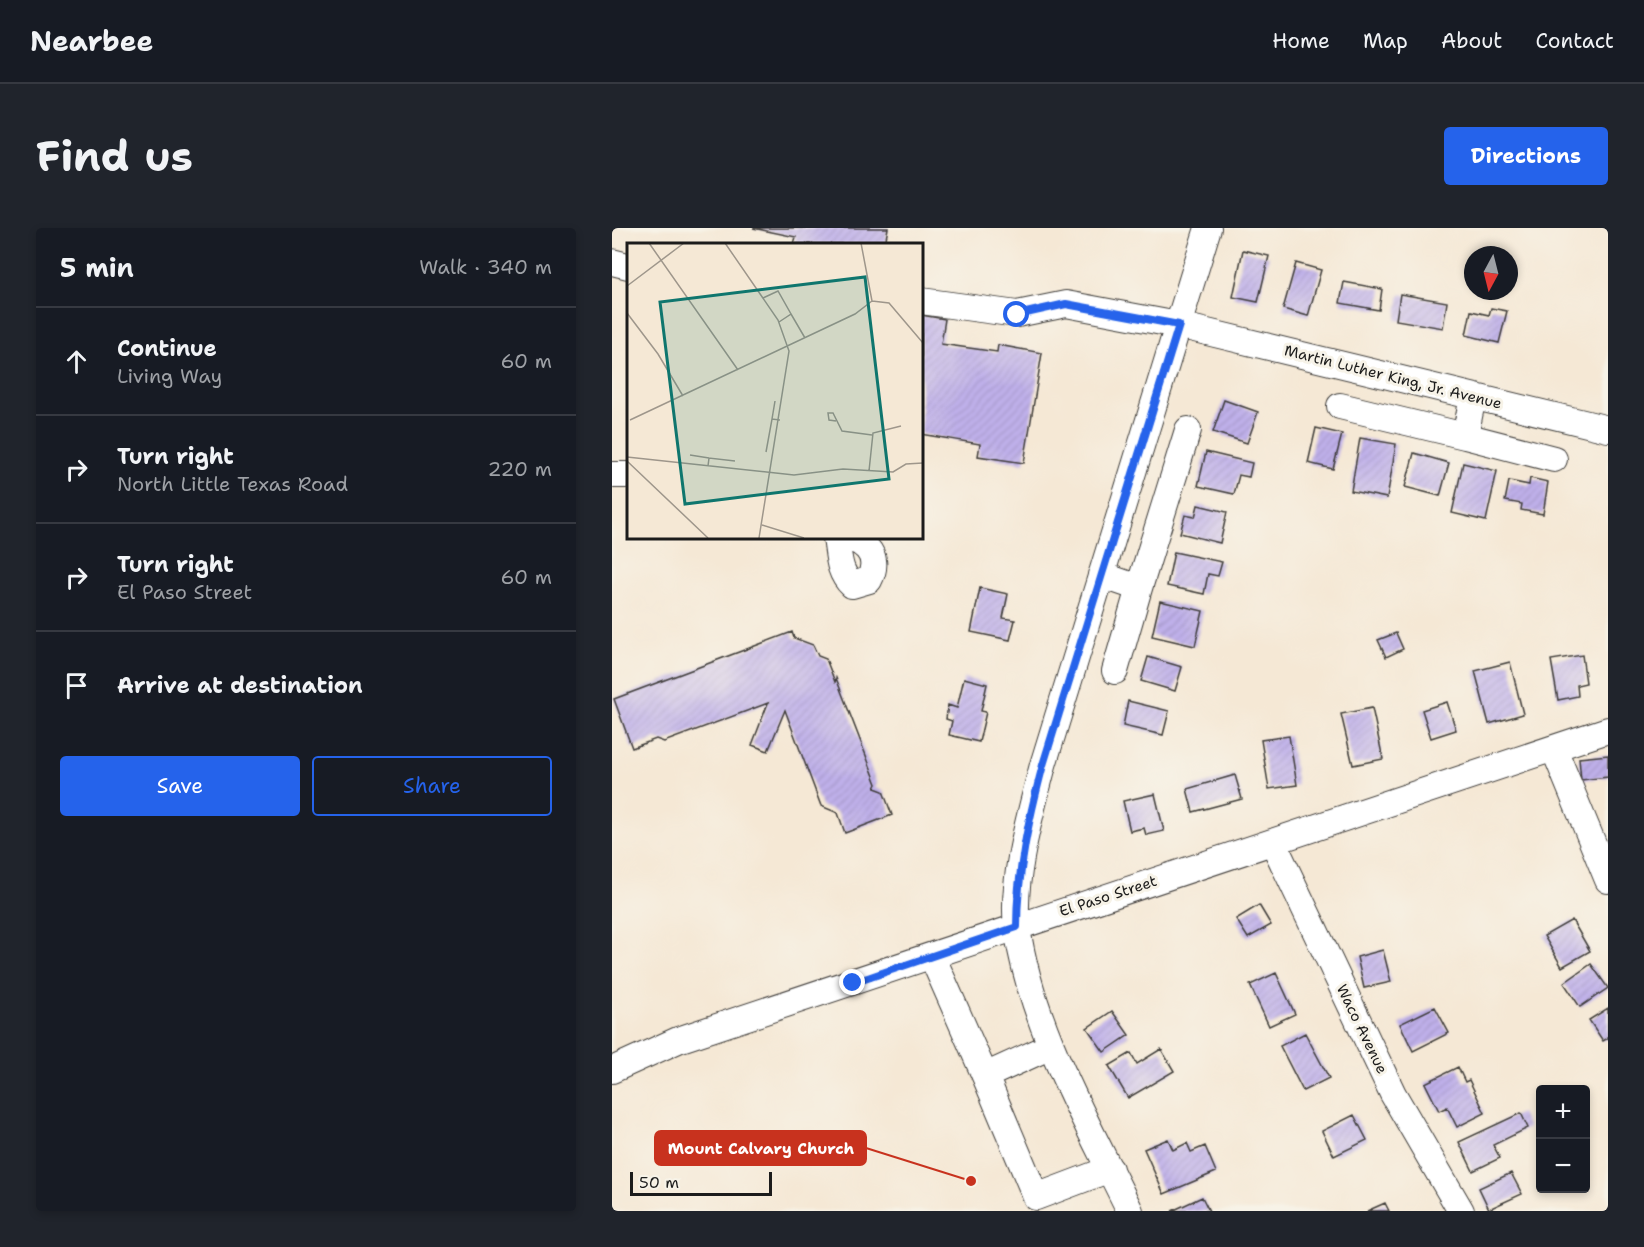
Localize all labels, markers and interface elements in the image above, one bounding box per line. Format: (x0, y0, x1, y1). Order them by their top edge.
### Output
text: Nearbee (30, 22, 153, 60)
text: Home (1272, 27, 1330, 55)
text: Map (1363, 27, 1408, 55)
text: About (1441, 27, 1502, 55)
text: Contact (1535, 27, 1614, 55)
button: Directions (1444, 127, 1608, 185)
text: Find us (36, 128, 193, 184)
inset map (627, 243, 922, 538)
north arrow (1464, 246, 1518, 300)
text: 5 min (60, 250, 134, 285)
text: Walk · 340 m (419, 254, 552, 280)
route start (1003, 301, 1029, 327)
text: Continue (117, 334, 217, 363)
street label: Martin Luther King, Jr. Avenue (1282, 340, 1504, 414)
icon: ahead (60, 345, 93, 378)
text: 60 m (500, 348, 552, 374)
text: Living Way (117, 363, 222, 389)
text: Turn right (117, 442, 234, 471)
icon: right (60, 453, 93, 486)
text: 220 m (488, 456, 552, 482)
text: North Little Texas Road (117, 471, 348, 497)
text: Turn right (117, 550, 234, 579)
icon: right (60, 561, 93, 594)
text: 60 m (500, 564, 552, 590)
text: El Paso Street (117, 579, 252, 605)
icon: arrive (60, 669, 93, 702)
text: Arrive at destination (117, 671, 363, 700)
button: Save (60, 756, 300, 816)
button: Share (312, 756, 552, 816)
street label: El Paso Street (1057, 871, 1159, 921)
route end (839, 969, 865, 995)
street label: Waco Avenue (1332, 981, 1392, 1077)
map controls (1536, 1085, 1590, 1193)
button: + (1536, 1085, 1590, 1139)
callout: Mount Calvary Church (655, 1131, 866, 1165)
text: Mount Calvary Church (668, 1138, 855, 1159)
button: − (1536, 1139, 1590, 1193)
scale bar (630, 1169, 772, 1196)
text: 50 m (639, 1172, 679, 1193)

